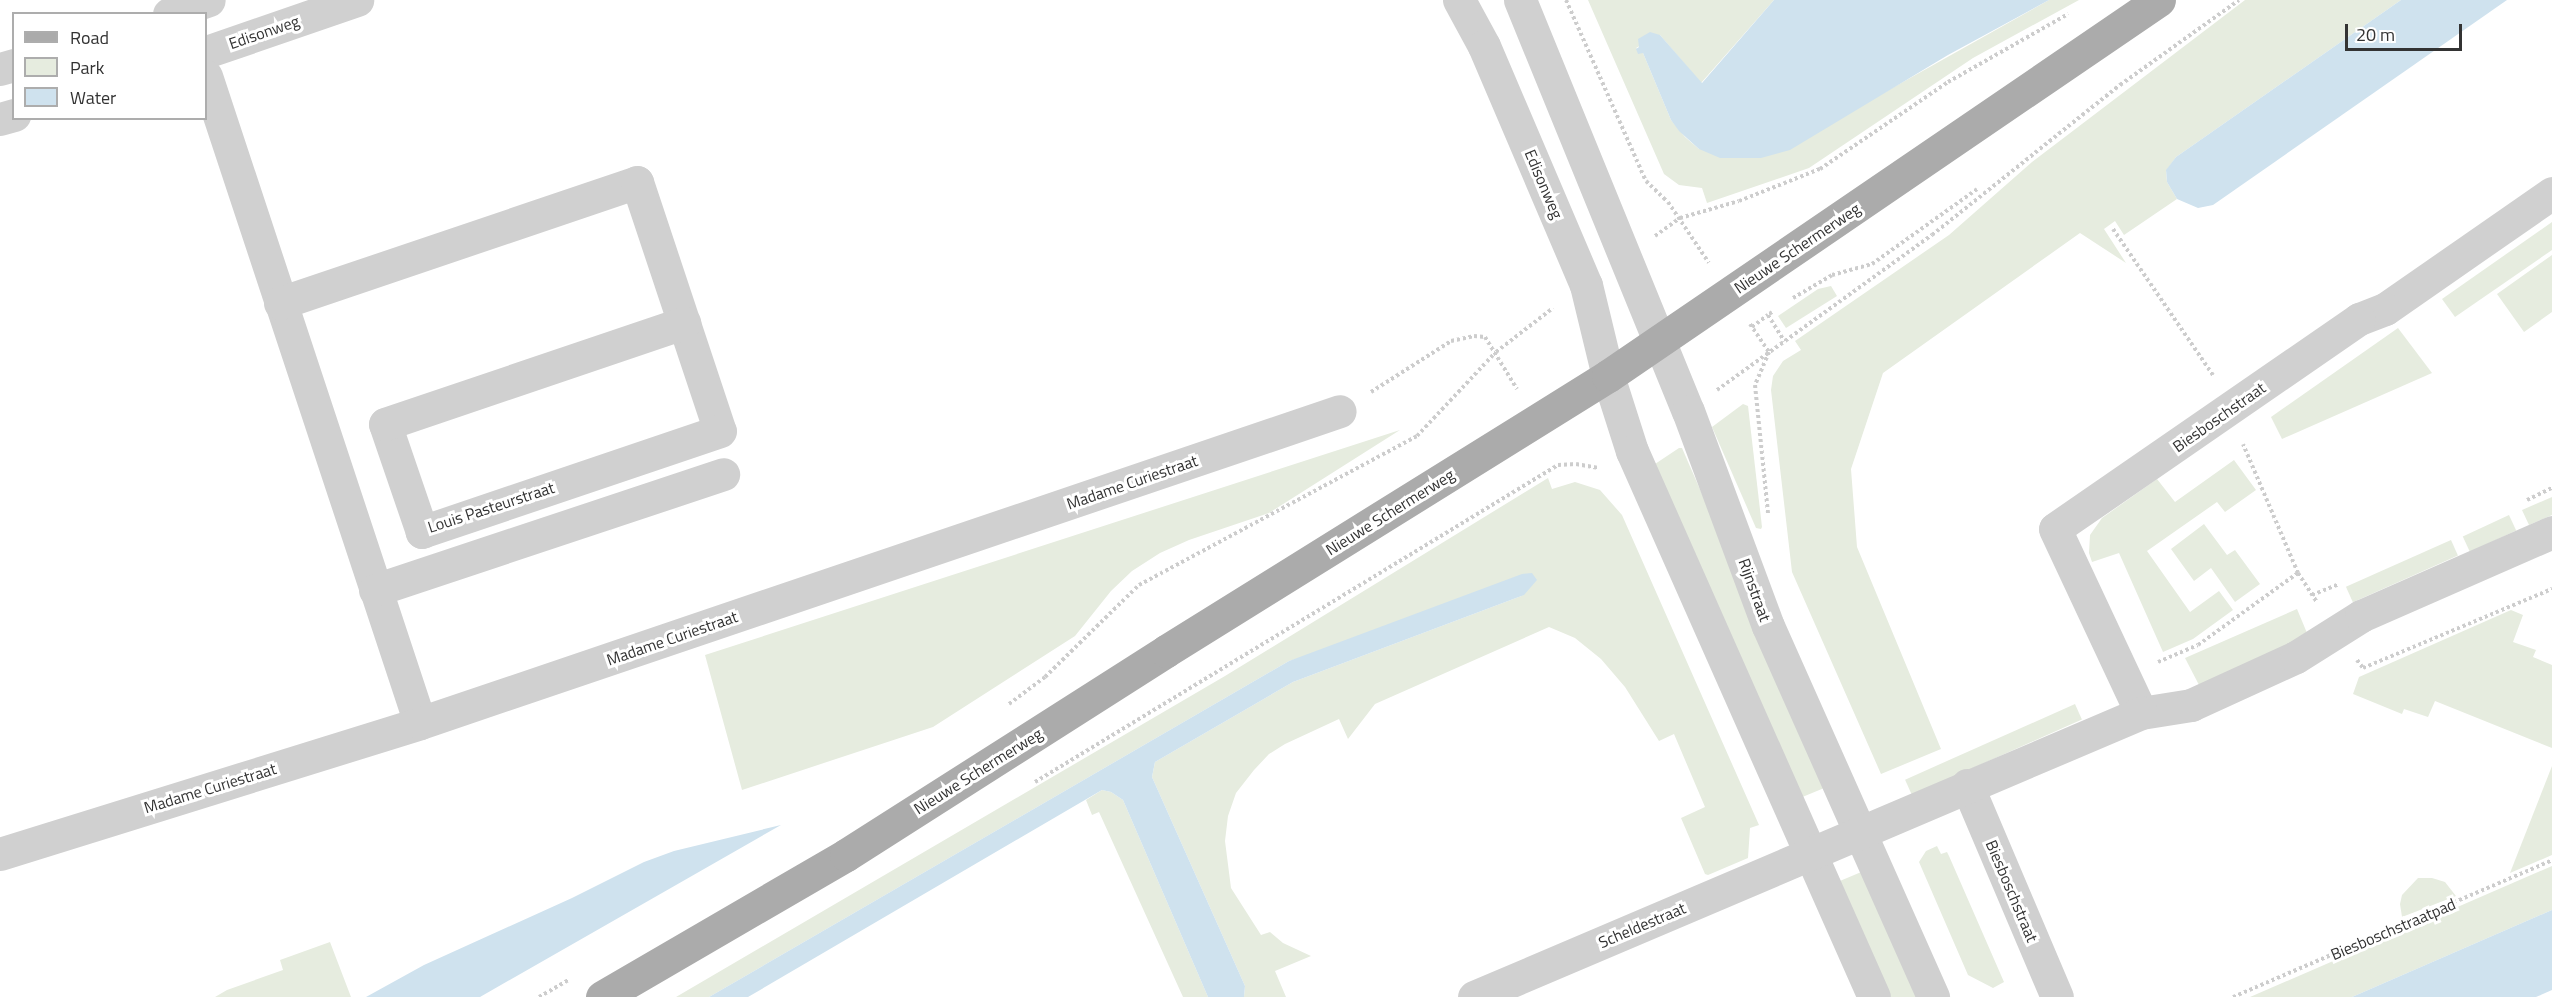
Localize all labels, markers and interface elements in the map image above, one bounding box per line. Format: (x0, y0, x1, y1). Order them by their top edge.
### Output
street label: Edisonweg (226, 11, 302, 53)
legend (12, 12, 207, 120)
scale bar (2348, 12, 2465, 50)
text: 20 m (2356, 21, 2395, 48)
text: Road (70, 24, 109, 51)
text: Park (70, 54, 104, 81)
text: Water (70, 84, 116, 111)
street label: Edisonweg (1521, 146, 1567, 222)
street label: Nieuwe Schermerweg (1730, 199, 1864, 297)
street label: Biesboschstraat (2169, 378, 2269, 456)
street label: Madame Curiestraat (1064, 451, 1200, 513)
street label: Nieuwe Schermerweg (1322, 465, 1458, 559)
street label: Louis Pasteurstraat (425, 478, 557, 536)
street label: Rijnstraat (1735, 556, 1775, 624)
street label: Madame Curiestraat (604, 607, 740, 669)
street label: Nieuwe Schermerweg (910, 724, 1046, 818)
street label: Madame Curiestraat (142, 759, 278, 817)
street label: Biesboschstraat (1982, 837, 2042, 945)
street label: Biesboschstraatpad (2328, 894, 2458, 964)
street label: Scheldestraat (1596, 898, 1688, 952)

